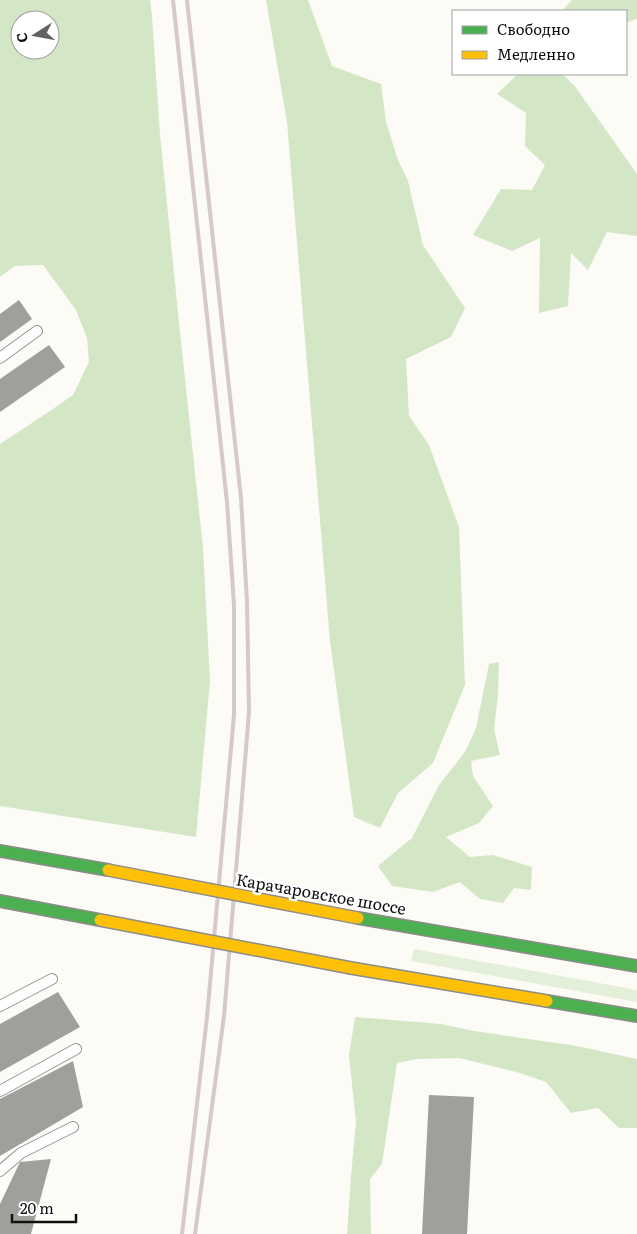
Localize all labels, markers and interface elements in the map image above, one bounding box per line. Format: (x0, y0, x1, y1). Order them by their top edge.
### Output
north arrow (10, 10, 60, 60)
legend (452, 10, 627, 75)
text: Свободно (497, 17, 570, 40)
text: С (10, 31, 32, 44)
text: Медленно (497, 42, 575, 65)
street label: Карачаровское шоссе (234, 866, 408, 920)
scale bar (12, 1192, 76, 1224)
text: 20 m (20, 1196, 54, 1219)

